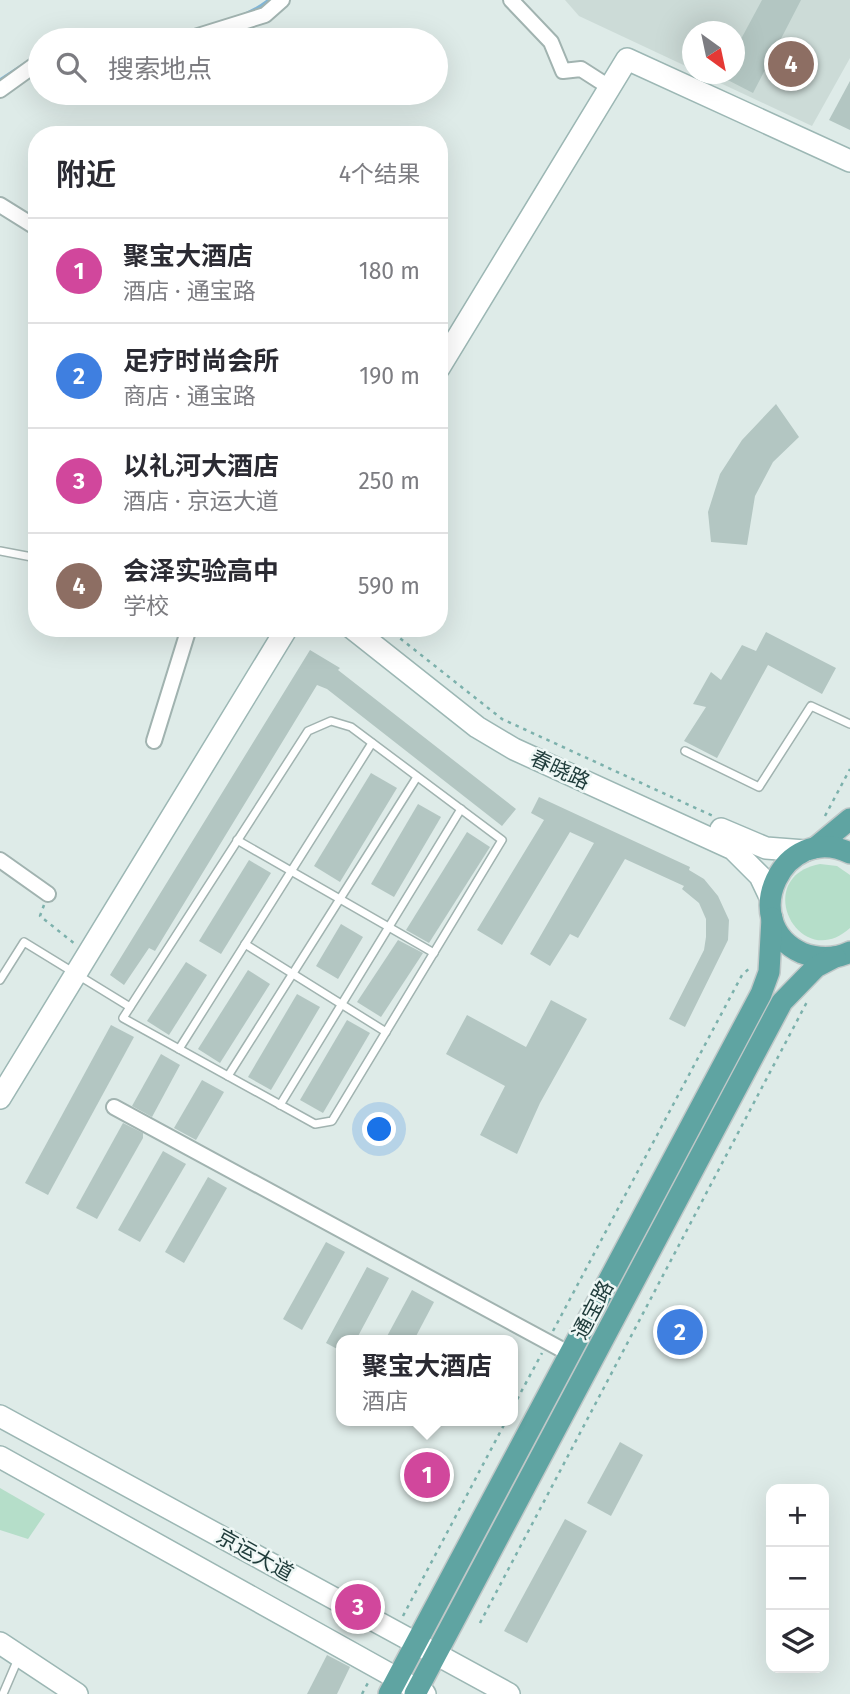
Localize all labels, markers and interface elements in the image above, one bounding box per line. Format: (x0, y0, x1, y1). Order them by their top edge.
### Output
north arrow (682, 21, 745, 84)
search box (28, 28, 448, 105)
pin: 4 (768, 38, 814, 90)
icon: search (52, 48, 90, 86)
text: 搜索地点 (108, 54, 212, 85)
text: 附近 (56, 157, 116, 193)
text: 4个结果 (339, 160, 420, 188)
text: 聚宝大酒店 (123, 241, 253, 272)
text: 1 (74, 257, 84, 285)
text: 180 m (359, 257, 420, 285)
text: 酒店 · 通宝路 (123, 277, 256, 305)
text: 足疗时尚会所 (123, 346, 279, 377)
text: 2 (73, 362, 85, 390)
text: 190 m (359, 362, 420, 390)
text: 商店 · 通宝路 (123, 382, 256, 410)
text: 以礼河大酒店 (123, 451, 279, 482)
text: 3 (73, 467, 85, 495)
text: 250 m (358, 467, 420, 495)
text: 酒店 · 京运大道 (123, 487, 279, 515)
text: 会泽实验高中 (123, 556, 279, 587)
text: 4 (73, 572, 86, 600)
text: 590 m (358, 572, 420, 600)
text: 学校 (123, 592, 169, 620)
street label: 春晓路 (526, 745, 594, 795)
your location (362, 1112, 396, 1146)
street label: 通宝路 (567, 1276, 619, 1344)
pin: 2 (657, 1306, 703, 1358)
popup (336, 1335, 518, 1426)
text: 聚宝大酒店 (362, 1351, 492, 1382)
text: 酒店 (362, 1387, 408, 1415)
pin: 1 (404, 1449, 450, 1501)
map controls (766, 1484, 829, 1673)
button: + (766, 1484, 829, 1547)
street label: 京运大道 (212, 1523, 298, 1587)
button: − (766, 1547, 829, 1610)
pin: 3 (335, 1581, 381, 1633)
button: layers (766, 1610, 829, 1673)

